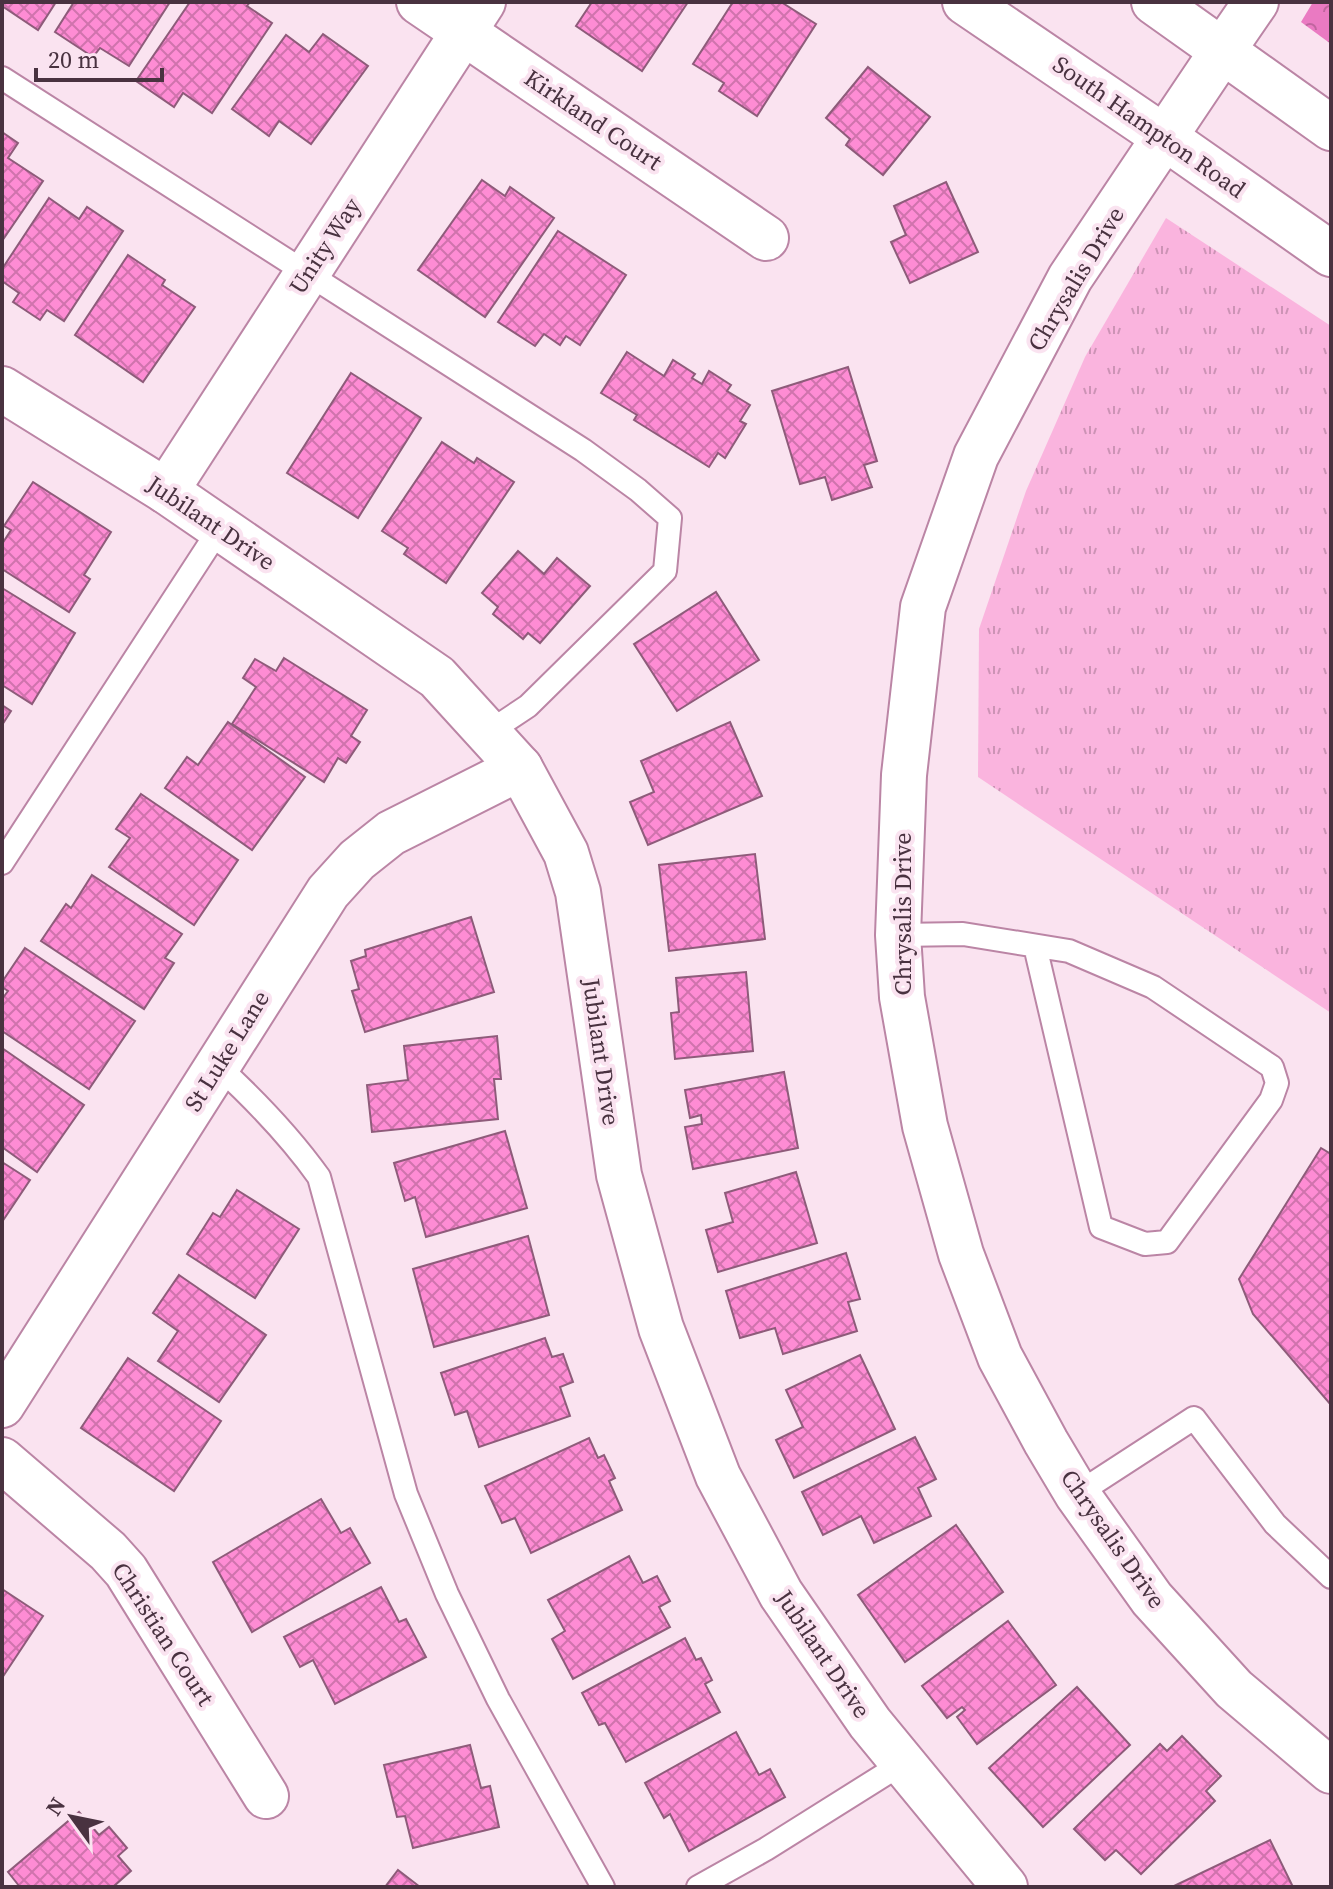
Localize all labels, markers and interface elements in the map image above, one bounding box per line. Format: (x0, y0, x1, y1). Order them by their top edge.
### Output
scale bar (36, 32, 162, 82)
text: 20 m (48, 43, 99, 76)
street label: South Hampton Road (1046, 48, 1252, 206)
street label: Kirkland Court (518, 61, 669, 178)
street label: Unity Way (281, 190, 369, 300)
street label: Chrysalis Drive (1019, 200, 1132, 357)
street label: Jubilant Drive (140, 467, 282, 578)
street label: Chrysalis Drive (886, 833, 919, 995)
street label: Jubilant Drive (575, 975, 628, 1127)
street label: St Luke Lane (176, 984, 277, 1117)
street label: Chrysalis Drive (1053, 1463, 1174, 1615)
street label: Christian Court (105, 1556, 222, 1712)
street label: Jubilant Drive (768, 1582, 878, 1724)
north arrow (32, 1777, 112, 1857)
text: N (38, 1791, 72, 1821)

